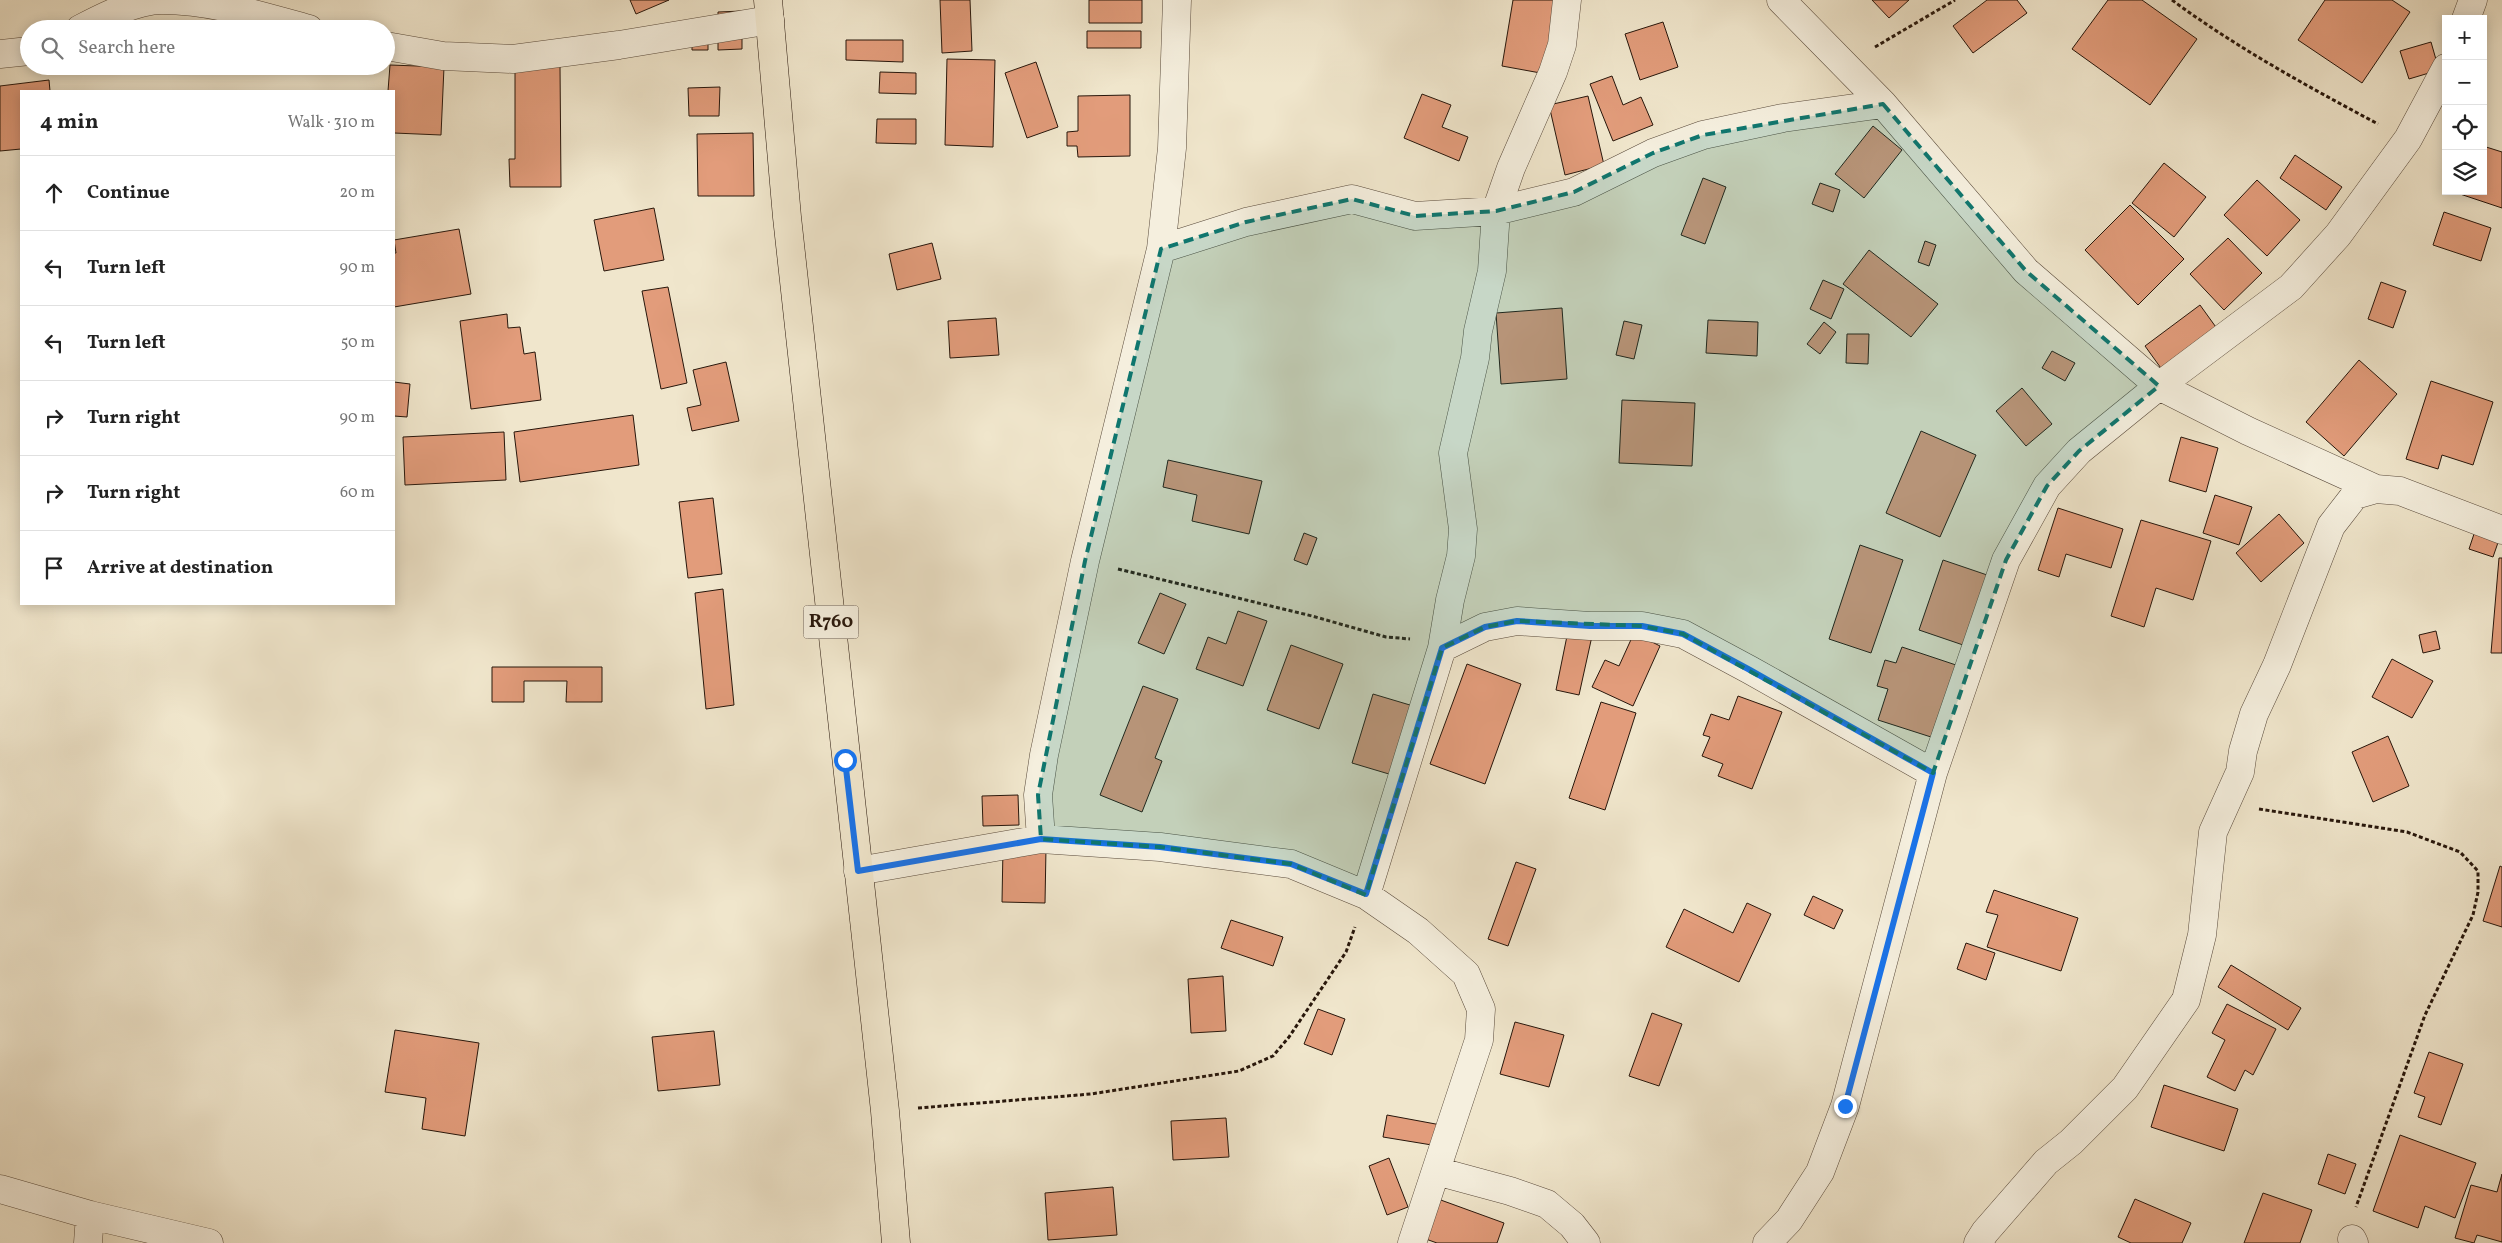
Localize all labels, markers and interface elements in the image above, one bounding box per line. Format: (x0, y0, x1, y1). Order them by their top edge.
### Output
map controls (2442, 15, 2487, 195)
button: + (2442, 15, 2487, 60)
search box (20, 20, 395, 75)
icon: search (38, 34, 66, 62)
text: Search here (78, 35, 175, 61)
button: − (2442, 60, 2487, 105)
button: locate (2442, 105, 2487, 150)
text: 4 min (40, 108, 99, 137)
text: Walk · 310 m (288, 112, 375, 134)
button: layers (2442, 150, 2487, 195)
icon: ahead (40, 179, 68, 207)
text: Continue (87, 180, 170, 206)
text: 20 m (340, 182, 375, 204)
icon: left (40, 254, 68, 282)
text: Turn left (87, 255, 166, 281)
text: 90 m (339, 257, 375, 279)
icon: left (40, 329, 68, 357)
text: Turn left (87, 330, 166, 356)
text: 50 m (341, 332, 375, 354)
icon: right (40, 404, 68, 432)
text: Turn right (87, 405, 180, 431)
text: 90 m (339, 407, 375, 429)
icon: right (40, 479, 68, 507)
text: Turn right (87, 480, 180, 506)
text: 60 m (340, 482, 375, 504)
icon: arrive (40, 554, 68, 582)
text: Arrive at destination (87, 555, 273, 581)
road number: R760 (804, 606, 858, 638)
route start (834, 749, 857, 772)
route end (1834, 1095, 1857, 1118)

